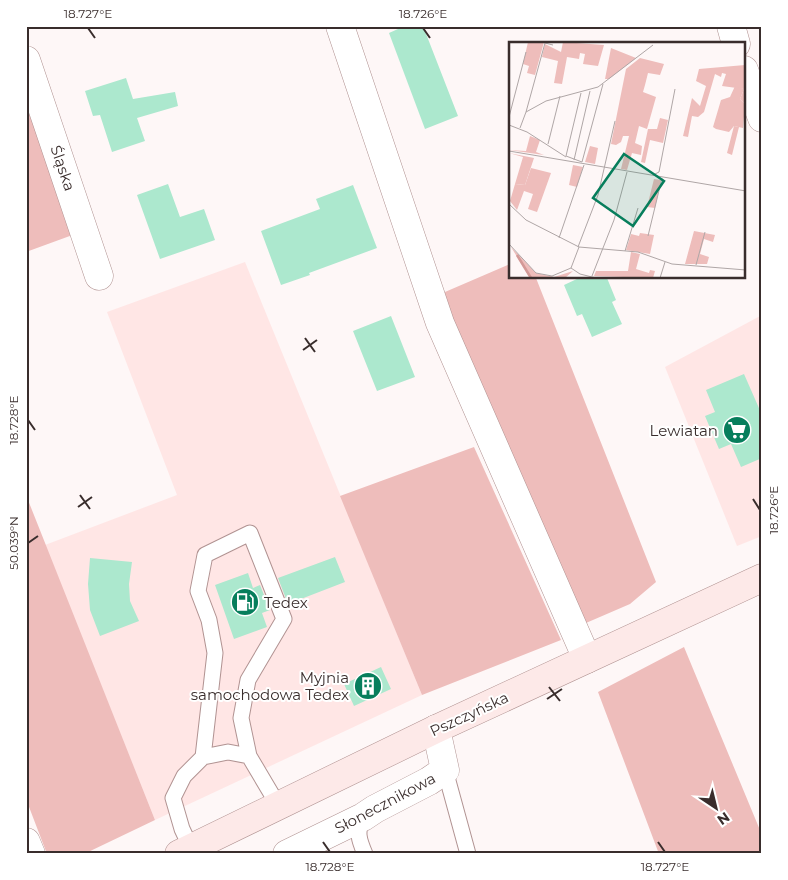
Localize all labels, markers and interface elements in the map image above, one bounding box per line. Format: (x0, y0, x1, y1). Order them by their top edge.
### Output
text: 18.727°E (64, 6, 112, 21)
text: 18.726°E (399, 6, 447, 21)
inset map (509, 42, 746, 279)
street label: Śląska (46, 143, 80, 193)
text: 18.728°E (6, 395, 21, 445)
supermarket icon: Lewiatan (722, 415, 752, 445)
place label: Lewiatan (650, 421, 718, 440)
text: 18.726°E (766, 486, 781, 534)
text: 50.039°N (6, 516, 21, 570)
fuel station icon: Tedex (230, 587, 260, 617)
place label: Tedex (264, 593, 308, 612)
place label: Myjnia samochodowa Tedex (191, 668, 349, 704)
building icon: Myjnia samochodowa Tedex (353, 671, 383, 701)
street label: Pszczyńska (427, 688, 511, 740)
street label: Słonecznikowa (331, 768, 439, 838)
north arrow (690, 782, 740, 832)
text: N (714, 808, 733, 829)
text: 18.728°E (305, 859, 355, 874)
text: 18.727°E (641, 859, 689, 874)

